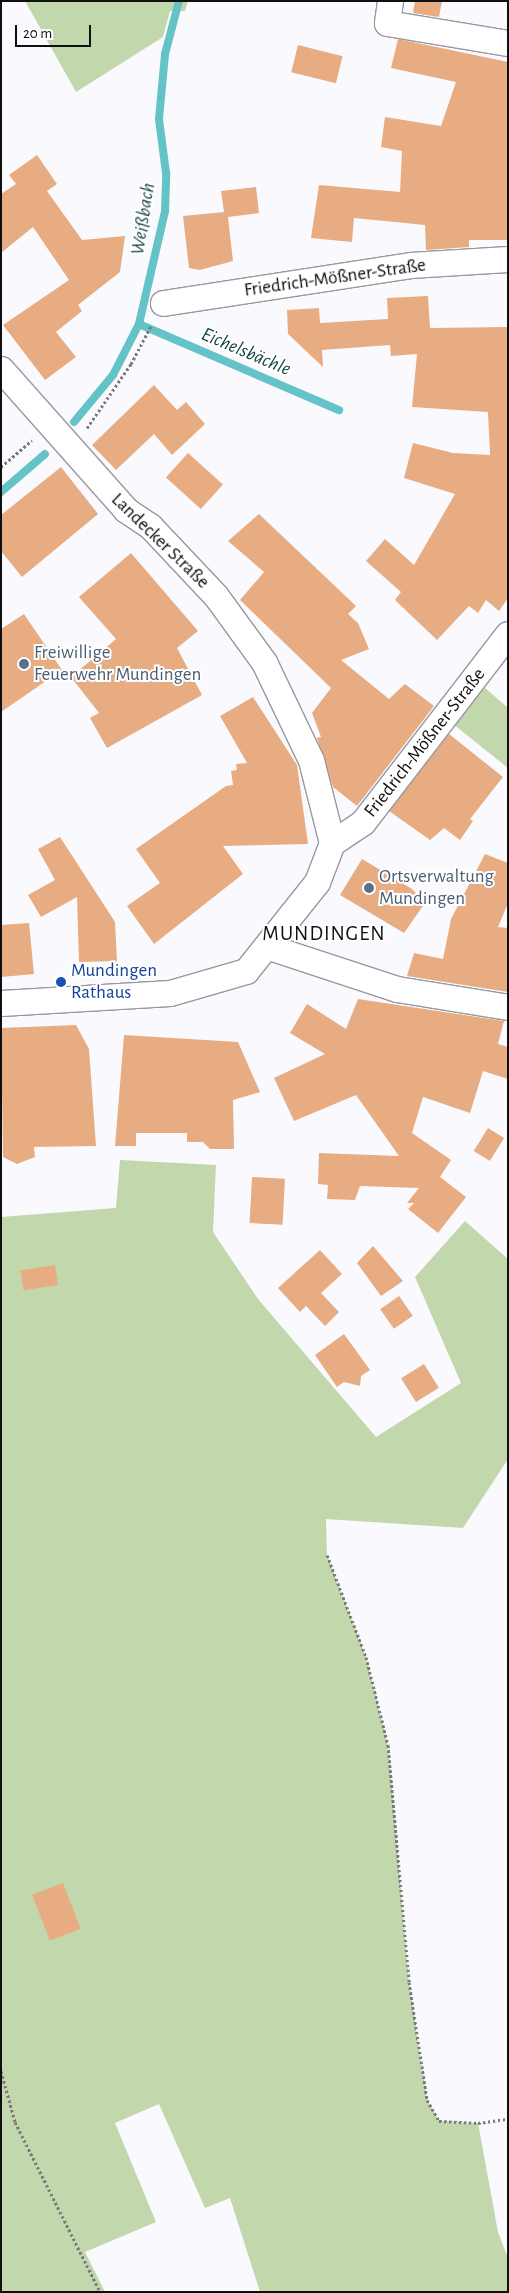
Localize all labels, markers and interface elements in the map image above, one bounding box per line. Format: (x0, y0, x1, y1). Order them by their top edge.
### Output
scale bar (18, 15, 94, 47)
text: 20 m (23, 26, 52, 41)
water label: Weißbach (125, 181, 161, 257)
street label: Friedrich-Mößner-Straße (243, 254, 427, 302)
water label: Eichelsbächle (198, 322, 294, 382)
street label: Landecker Straße (106, 488, 214, 594)
place label: Freiwillige Feuerwehr Mundingen (34, 642, 201, 686)
marker: Freiwillige Feuerwehr Mundingen (18, 658, 30, 670)
street label: Friedrich-Mößner-Straße (360, 664, 490, 822)
place label: Ortsverwaltung Mundingen (379, 866, 494, 910)
marker: Ortsverwaltung Mundingen (363, 882, 375, 894)
district label: MUNDINGEN (261, 921, 387, 947)
place label: Mundingen Rathaus (71, 960, 157, 1004)
marker: Mundingen Rathaus (55, 976, 67, 988)

